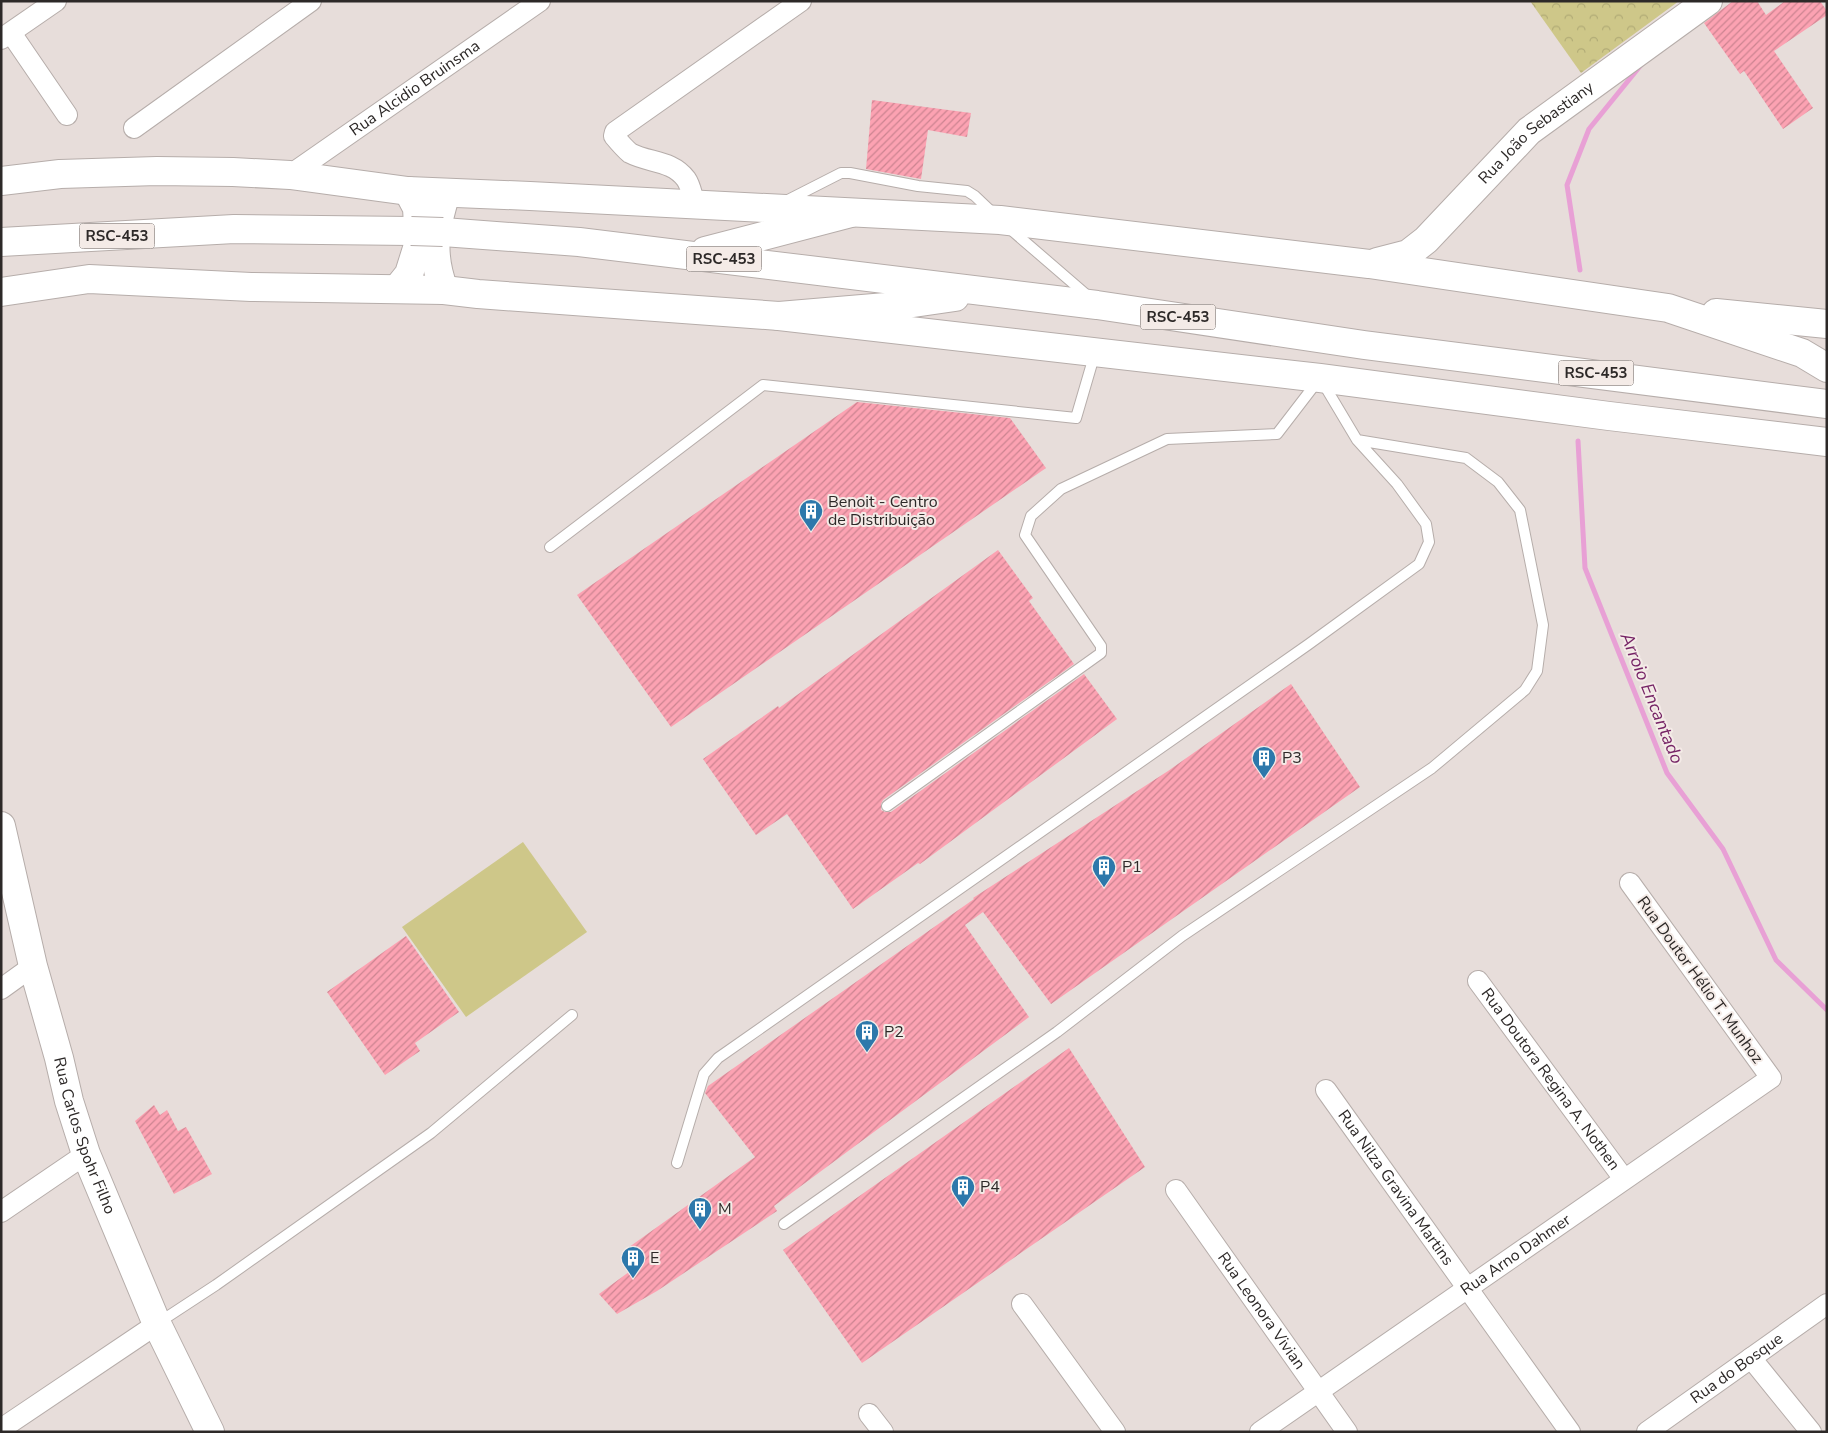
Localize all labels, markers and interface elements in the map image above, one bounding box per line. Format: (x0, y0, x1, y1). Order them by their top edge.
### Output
street label: Rua Alcidio Bruinsma (345, 35, 484, 141)
street label: Rua João Sebastiany (1473, 76, 1599, 189)
road number: RSC-453 (80, 224, 154, 248)
road number: RSC-453 (686, 246, 762, 272)
road number: RSC-453 (1140, 304, 1216, 330)
road number: RSC-453 (1558, 360, 1634, 386)
place label: Benoit - Centro de Distribuição (828, 491, 938, 531)
building icon: Benoit - Centro de Distribuição (798, 498, 824, 532)
water label: Arroio Encantado (1614, 628, 1689, 767)
building icon: P3 (1251, 745, 1277, 779)
place label: P3 (1282, 747, 1302, 769)
building icon: P1 (1091, 854, 1117, 888)
place label: P1 (1122, 856, 1142, 878)
street label: Rua Doutor Hélio T. Munhoz (1632, 892, 1768, 1068)
street label: Rua Doutora Regina A. Nothen (1476, 984, 1625, 1175)
building icon: P2 (854, 1019, 880, 1053)
place label: P2 (884, 1021, 904, 1043)
street label: Rua Carlos Spohr Filho (48, 1055, 121, 1218)
street label: Rua Nilza Gravina Martins (1333, 1105, 1459, 1270)
building icon: P4 (950, 1174, 976, 1208)
place label: P4 (980, 1176, 1000, 1198)
building icon: M (687, 1196, 713, 1230)
place label: M (718, 1198, 732, 1220)
street label: Rua Arno Dahmer (1456, 1209, 1575, 1301)
building icon: E (620, 1245, 646, 1279)
place label: E (650, 1247, 659, 1269)
street label: Rua Leonora Vivian (1212, 1248, 1310, 1374)
street label: Rua do Bosque (1686, 1328, 1787, 1409)

